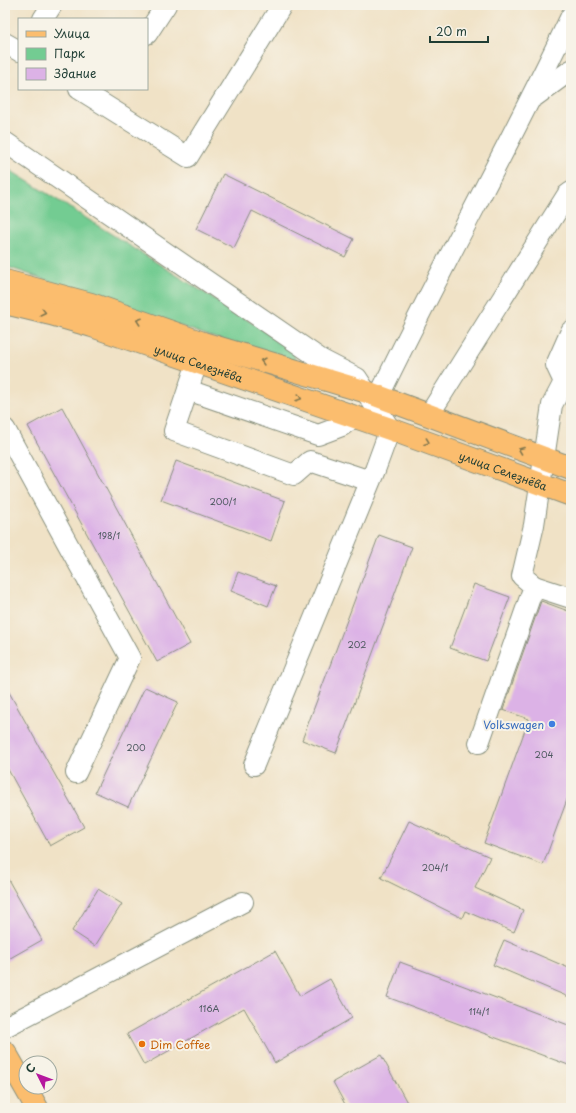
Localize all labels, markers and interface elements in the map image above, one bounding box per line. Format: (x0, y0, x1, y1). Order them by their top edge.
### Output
legend (18, 18, 148, 90)
scale bar (430, 18, 488, 44)
text: 20 m (436, 22, 467, 40)
text: Улица (54, 24, 90, 42)
text: Парк (54, 44, 86, 62)
text: Здание (54, 64, 96, 82)
one-way arrow (40, 307, 46, 315)
one-way arrow (136, 317, 143, 325)
street label: улица Селезнёва (152, 340, 246, 386)
one-way arrow (259, 357, 266, 366)
one-way arrow (295, 393, 302, 401)
one-way arrow (423, 437, 430, 446)
street label: улица Селезнёва (457, 446, 550, 494)
one-way arrow (518, 446, 525, 454)
house number: 200/1 (209, 494, 237, 508)
house number: 198/1 (98, 528, 120, 542)
house number: 202 (348, 637, 366, 651)
place label: Volkswagen (483, 716, 544, 733)
marker: Volkswagen (547, 719, 557, 729)
house number: 200 (126, 740, 146, 754)
house number: 204 (535, 747, 553, 761)
house number: 204/1 (422, 860, 448, 874)
house number: 116А (199, 1001, 219, 1015)
house number: 114/1 (468, 1004, 490, 1018)
place label: Dim Coffee (150, 1036, 211, 1053)
marker: Dim Coffee (137, 1039, 147, 1049)
north arrow (18, 1055, 58, 1095)
text: С (21, 1059, 39, 1077)

